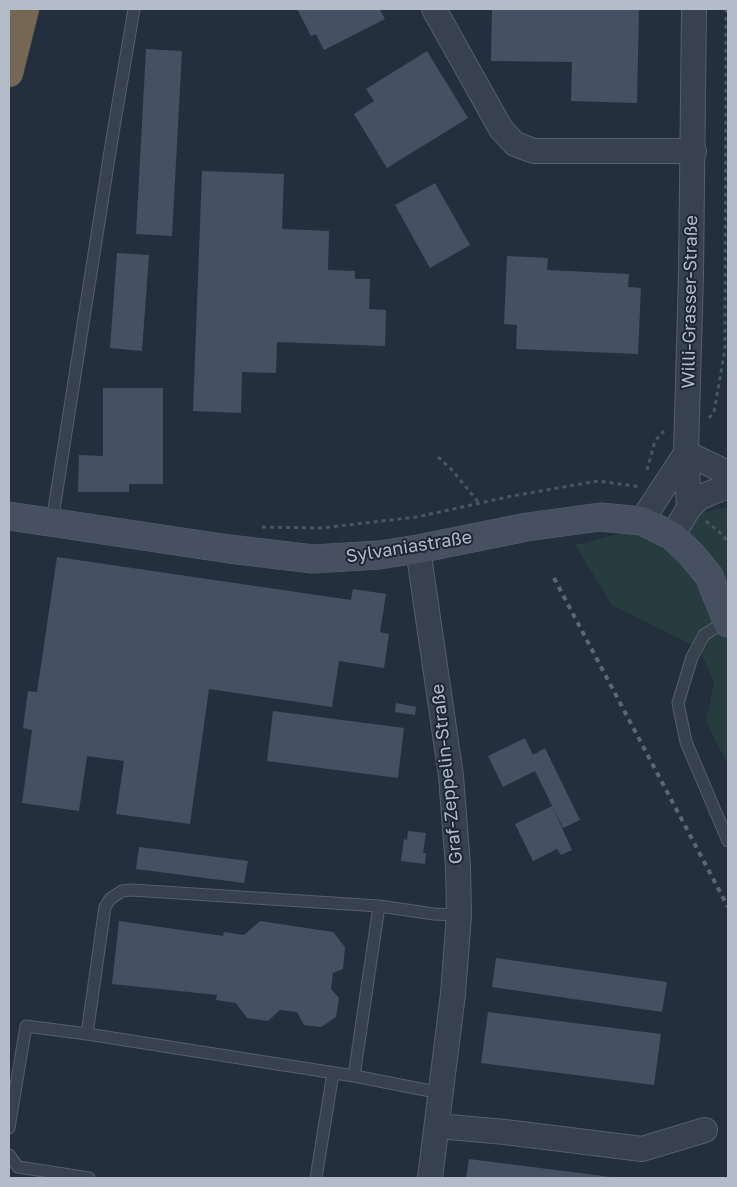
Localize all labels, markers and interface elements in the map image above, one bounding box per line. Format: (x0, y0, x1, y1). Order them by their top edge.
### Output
street label: Willi-Grasser-Straße (678, 215, 702, 389)
street label: Sylvaniastraße (344, 526, 474, 568)
street label: Graf-Zeppelin-Straße (427, 683, 467, 865)

